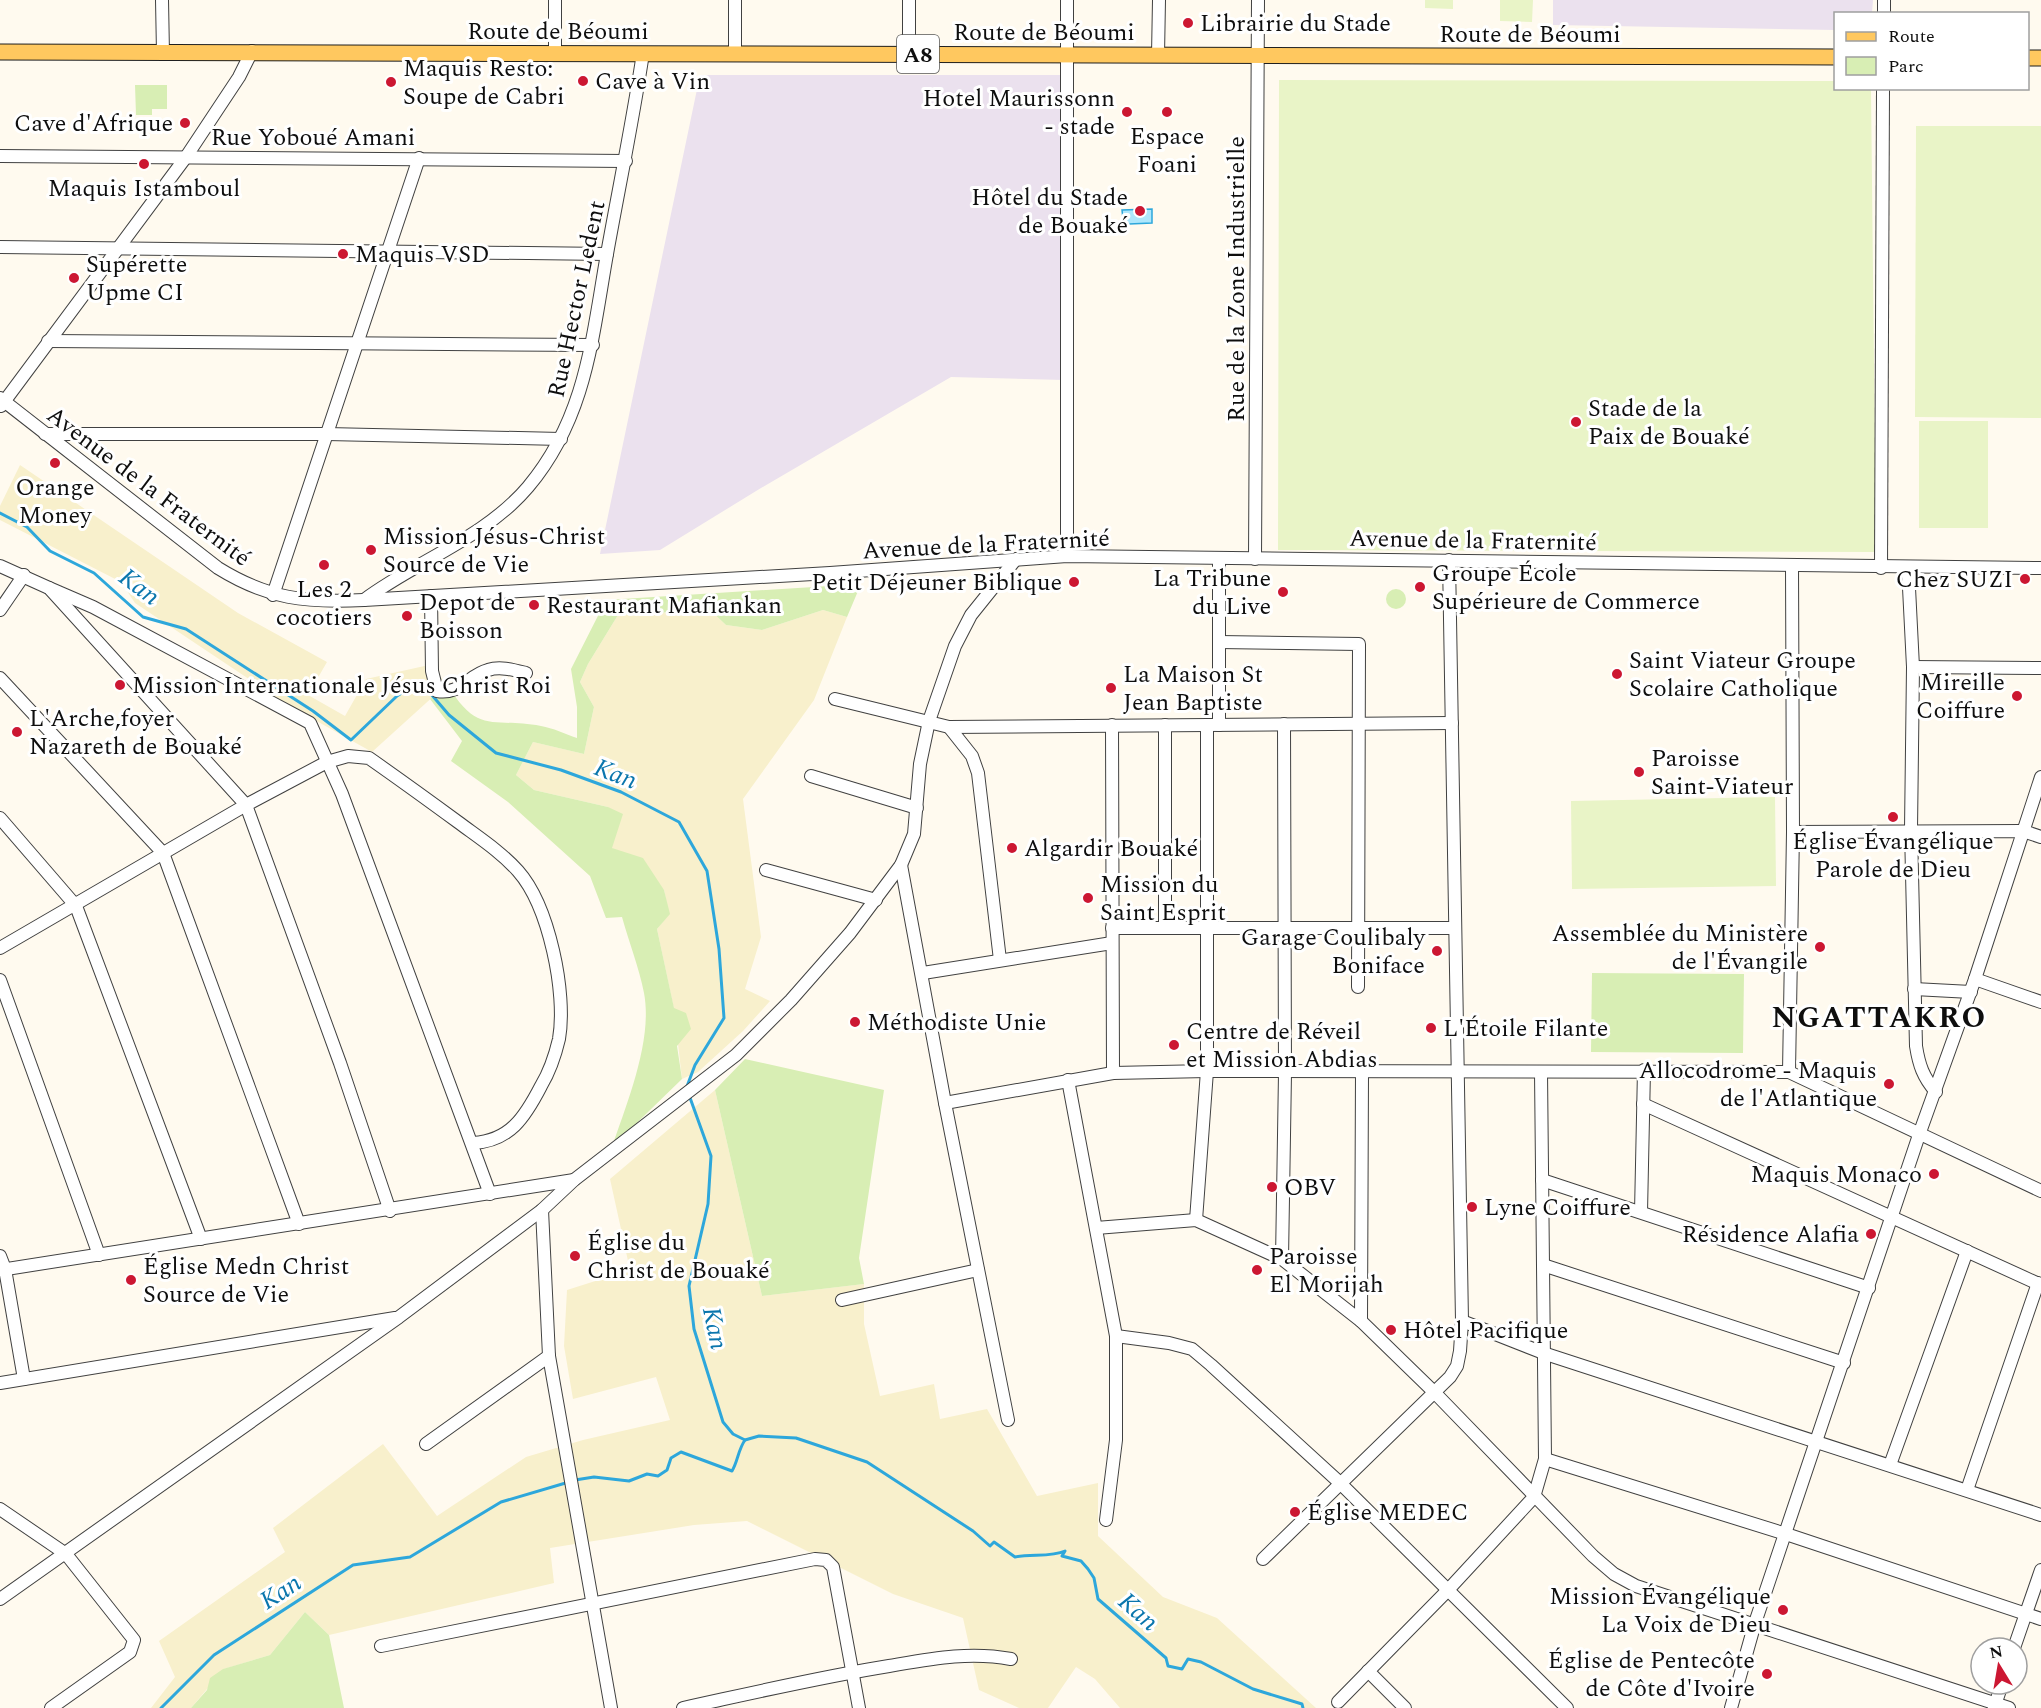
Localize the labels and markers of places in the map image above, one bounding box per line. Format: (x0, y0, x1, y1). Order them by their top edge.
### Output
place label: Librairie du Stade (1200, 6, 1391, 42)
marker: Librairie du Stade (1181, 16, 1195, 30)
place label: Maquis Resto: Soupe de Cabri (403, 51, 565, 115)
place label: Cave à Vin (595, 64, 710, 100)
marker: Cave à Vin (576, 74, 590, 88)
marker: Maquis Resto: Soupe de Cabri (384, 75, 398, 89)
place label: Hotel Maurissonn - stade (923, 81, 1115, 145)
marker: Hotel Maurissonn - stade (1120, 105, 1134, 119)
marker: Espace Foani (1160, 105, 1174, 119)
place label: Cave d'Afrique (14, 106, 173, 142)
marker: Cave d'Afrique (178, 116, 192, 130)
place label: Espace Foani (1130, 119, 1204, 183)
marker: Maquis Istamboul (137, 157, 151, 171)
place label: Maquis Istamboul (48, 171, 240, 207)
place label: Hôtel du Stade de Bouaké (971, 180, 1128, 244)
marker: Hôtel du Stade de Bouaké (1133, 204, 1147, 218)
place label: Maquis VSD (355, 237, 490, 273)
place label: Supérette Upme CI (86, 247, 187, 311)
marker: Maquis VSD (336, 247, 350, 261)
marker: Supérette Upme CI (67, 271, 81, 285)
place label: Stade de la Paix de Bouaké (1588, 391, 1750, 455)
marker: Stade de la Paix de Bouaké (1569, 415, 1583, 429)
marker: Orange Money (48, 456, 62, 470)
place label: Orange Money (15, 470, 95, 534)
place label: Mission Jésus-Christ Source de Vie (383, 519, 605, 583)
marker: Mission Jésus-Christ Source de Vie (364, 543, 378, 557)
place label: Groupe École Supérieure de Commerce (1432, 556, 1700, 620)
marker: Les 2 cocotiers (317, 558, 331, 572)
place label: La Tribune du Live (1153, 561, 1271, 625)
place label: Chez SUZI (1896, 562, 2013, 598)
place label: Petit Déjeuner Biblique (811, 565, 1062, 601)
place label: Les 2 cocotiers (276, 572, 372, 636)
marker: Chez SUZI (2018, 572, 2032, 586)
marker: Petit Déjeuner Biblique (1067, 575, 1081, 589)
marker: Groupe École Supérieure de Commerce (1413, 580, 1427, 594)
place label: Depot de Boisson (419, 585, 515, 649)
marker: La Tribune du Live (1276, 585, 1290, 599)
place label: Restaurant Mafiankan (546, 588, 782, 624)
marker: Restaurant Mafiankan (527, 598, 541, 612)
marker: Depot de Boisson (400, 609, 414, 623)
place label: Saint Viateur Groupe Scolaire Catholique (1629, 643, 1856, 707)
place label: La Maison St Jean Baptiste (1123, 657, 1263, 721)
place label: Mireille Coiffure (1916, 665, 2005, 729)
marker: Saint Viateur Groupe Scolaire Catholique (1610, 667, 1624, 681)
place label: Mission Internationale Jésus Christ Roi (132, 668, 551, 704)
marker: Mission Internationale Jésus Christ Roi (113, 678, 127, 692)
marker: La Maison St Jean Baptiste (1104, 681, 1118, 695)
marker: Mireille Coiffure (2010, 689, 2024, 703)
place label: L'Arche,foyer Nazareth de Bouaké (29, 701, 242, 765)
marker: L'Arche,foyer Nazareth de Bouaké (10, 725, 24, 739)
place label: Paroisse Saint-Viateur (1651, 741, 1794, 805)
marker: Paroisse Saint-Viateur (1632, 765, 1646, 779)
marker: Église Évangélique Parole de Dieu (1886, 810, 1900, 824)
place label: Église Évangélique Parole de Dieu (1792, 824, 1994, 888)
place label: Algardir Bouaké (1024, 831, 1198, 867)
marker: Algardir Bouaké (1005, 841, 1019, 855)
place label: Mission du Saint Esprit (1100, 867, 1226, 931)
marker: Mission du Saint Esprit (1081, 891, 1095, 905)
place label: Assemblée du Ministère de l'Évangile (1552, 916, 1808, 980)
place label: Garage Coulibaly Boniface (1241, 920, 1426, 984)
marker: Assemblée du Ministère de l'Évangile (1813, 940, 1827, 954)
marker: Garage Coulibaly Boniface (1430, 944, 1444, 958)
place label: Méthodiste Unie (867, 1005, 1046, 1041)
place label: L'Étoile Filante (1443, 1011, 1608, 1047)
place label: Centre de Réveil et Mission Abdias (1186, 1014, 1378, 1078)
marker: Méthodiste Unie (848, 1015, 862, 1029)
marker: L'Étoile Filante (1424, 1021, 1438, 1035)
marker: Centre de Réveil et Mission Abdias (1167, 1038, 1181, 1052)
place label: Allocodrome - Maquis de l'Atlantique (1639, 1053, 1877, 1117)
marker: Allocodrome - Maquis de l'Atlantique (1882, 1077, 1896, 1091)
place label: Maquis Monaco (1750, 1157, 1922, 1193)
marker: Maquis Monaco (1927, 1167, 1941, 1181)
place label: OBV (1284, 1170, 1336, 1206)
marker: OBV (1265, 1180, 1279, 1194)
place label: Lyne Coiffure (1484, 1190, 1631, 1226)
marker: Lyne Coiffure (1465, 1200, 1479, 1214)
place label: Résidence Alafia (1682, 1217, 1859, 1253)
place label: Église du Christ de Bouaké (587, 1225, 770, 1289)
marker: Résidence Alafia (1864, 1227, 1878, 1241)
place label: Paroisse El Morijah (1269, 1239, 1384, 1303)
place label: Église Medn Christ Source de Vie (143, 1249, 349, 1313)
marker: Église du Christ de Bouaké (568, 1249, 582, 1263)
marker: Paroisse El Morijah (1250, 1263, 1264, 1277)
marker: Église Medn Christ Source de Vie (124, 1273, 138, 1287)
place label: Hôtel Pacifique (1403, 1313, 1568, 1349)
marker: Hôtel Pacifique (1384, 1323, 1398, 1337)
place label: Église MEDEC (1307, 1495, 1468, 1531)
marker: Église MEDEC (1288, 1505, 1302, 1519)
place label: Mission Évangélique La Voix de Dieu (1549, 1579, 1771, 1643)
marker: Mission Évangélique La Voix de Dieu (1776, 1603, 1790, 1617)
place label: Église de Pentecôte de Côte d'Ivoire (1548, 1643, 1755, 1707)
marker: Église de Pentecôte de Côte d'Ivoire (1760, 1667, 1774, 1681)

